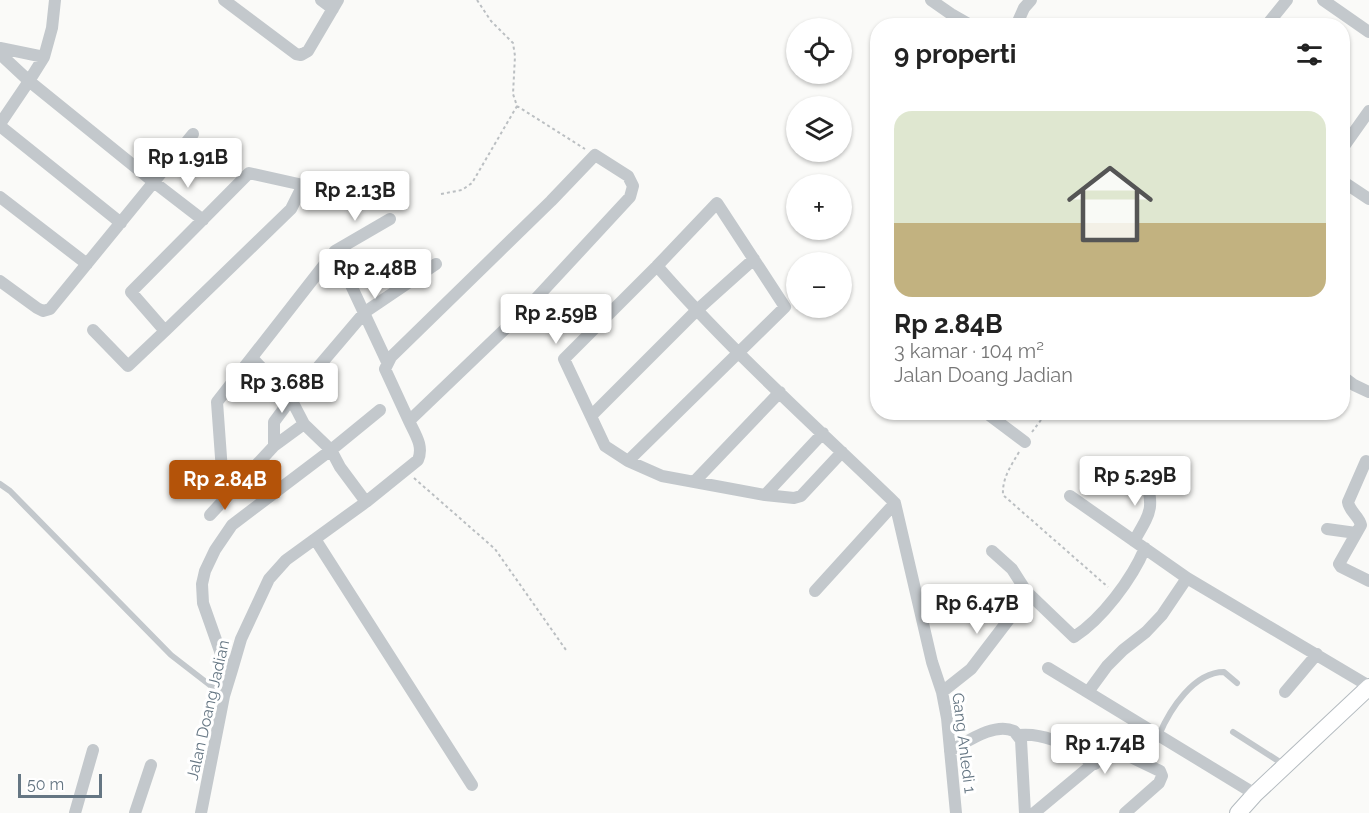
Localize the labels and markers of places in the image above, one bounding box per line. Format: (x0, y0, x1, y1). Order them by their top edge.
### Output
pin: Rp 1.91B (126, 138, 250, 189)
pin: Rp 2.13B (293, 171, 417, 222)
pin: Rp 2.48B (313, 249, 437, 300)
pin: Rp 2.59B (494, 294, 618, 345)
pin: Rp 3.68B (220, 363, 344, 414)
pin: Rp 5.29B (1073, 456, 1197, 507)
pin: Rp 2.84B (163, 460, 287, 511)
pin: Rp 6.47B (915, 584, 1039, 635)
pin: Rp 1.74B (1043, 724, 1167, 775)

